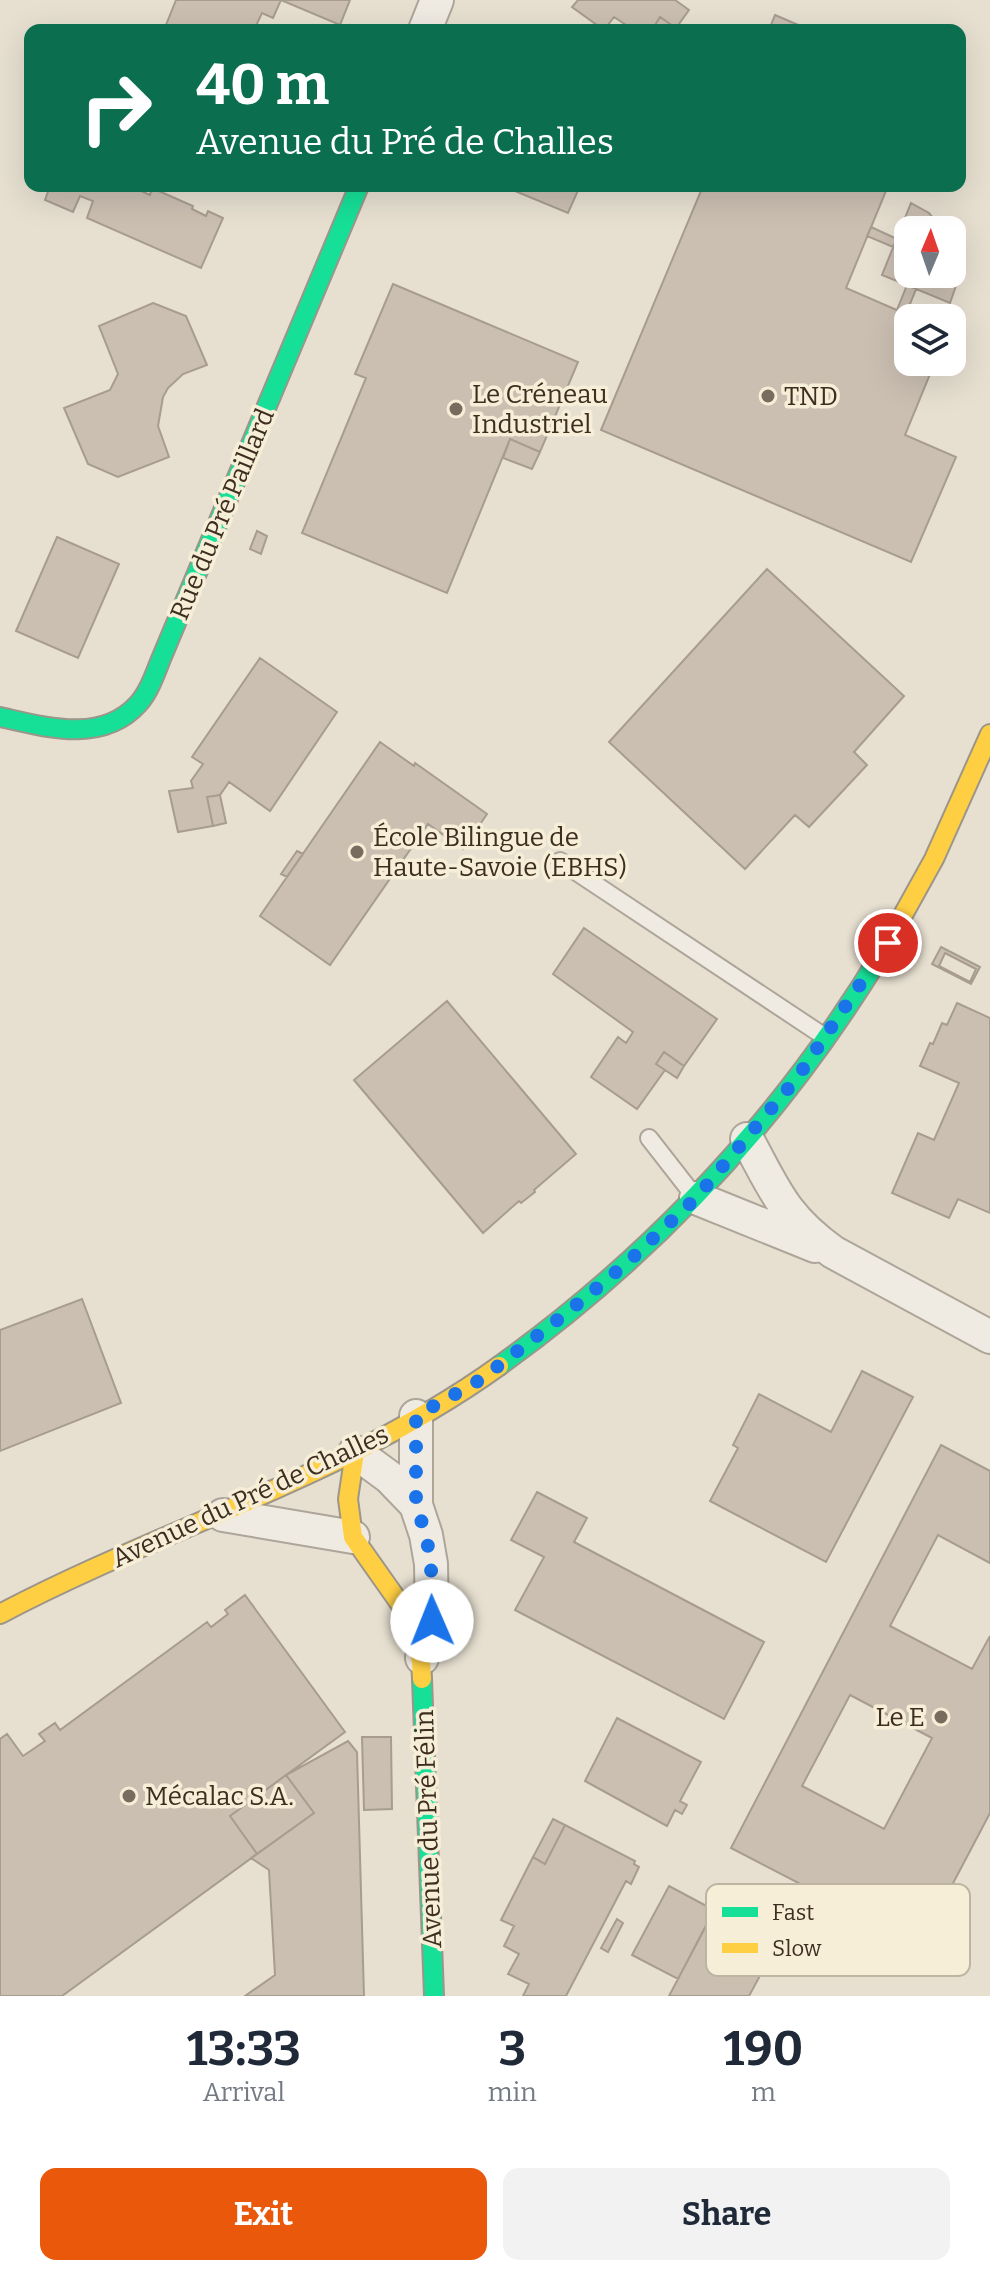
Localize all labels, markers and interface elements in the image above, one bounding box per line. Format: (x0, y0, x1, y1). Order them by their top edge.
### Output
text: 40 m (196, 52, 329, 119)
icon: right (64, 56, 168, 160)
text: Avenue du Pré de Challes (196, 120, 614, 164)
north arrow (894, 216, 966, 288)
map controls (894, 216, 966, 376)
button: layers (894, 304, 966, 376)
place label: Le Créneau Industriel (472, 379, 608, 440)
place label: TND (784, 381, 838, 412)
marker: TND (759, 387, 777, 405)
marker: Le Créneau Industriel (447, 400, 465, 418)
street label: Rue du Pré Paillard (164, 404, 281, 624)
place label: École Bilingue de Haute-Savoie (EBHS) (373, 822, 627, 883)
marker: École Bilingue de Haute-Savoie (EBHS) (348, 843, 366, 861)
pin (854, 909, 922, 977)
icon: arrive (866, 921, 910, 965)
street label: Avenue du Pré de Challes (107, 1419, 394, 1574)
position arrow (390, 1579, 474, 1663)
place label: Le E (875, 1702, 925, 1733)
marker: Le E (932, 1708, 950, 1726)
street label: Avenue du Pré Félin (409, 1709, 448, 1949)
place label: Mécalac S.A. (145, 1781, 294, 1812)
marker: Mécalac S.A. (120, 1787, 138, 1805)
legend (706, 1884, 970, 1976)
text: Fast (772, 1899, 814, 1926)
text: Slow (772, 1935, 822, 1962)
text: 13:33 (187, 2020, 301, 2078)
text: 3 (498, 2020, 526, 2078)
text: 190 (724, 2020, 803, 2078)
text: Arrival (203, 2077, 285, 2108)
text: min (488, 2077, 537, 2108)
text: m (751, 2077, 776, 2108)
button: Exit (40, 2168, 487, 2260)
button: Share (503, 2168, 950, 2260)

